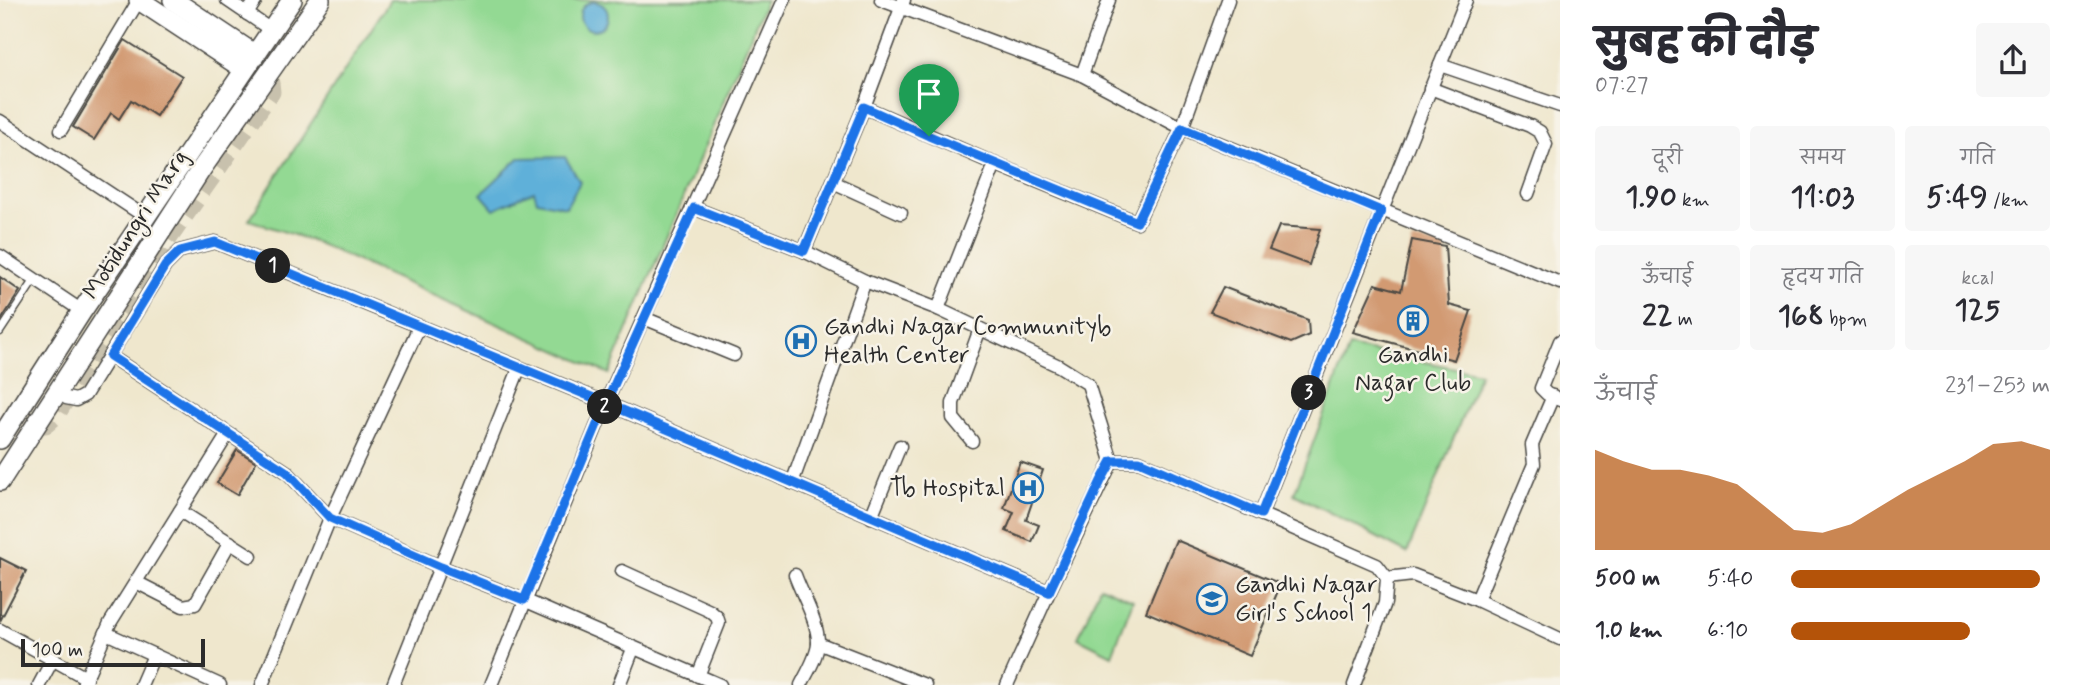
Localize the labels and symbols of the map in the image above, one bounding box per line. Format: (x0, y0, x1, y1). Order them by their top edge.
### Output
pin (899, 64, 959, 136)
street label: Motidungri Marg (76, 144, 198, 307)
pin: 1 (256, 248, 290, 284)
building icon: Gandhi Nagar Club (1396, 304, 1430, 338)
place label: Gandhi Nagar Communityb Health Center (824, 312, 1111, 371)
hospital icon: Gandhi Nagar Communityb Health Center (784, 324, 818, 358)
place label: Gandhi Nagar Club (1355, 340, 1471, 402)
pin: 3 (1292, 376, 1326, 410)
pin: 2 (588, 390, 622, 424)
hospital icon: Tb Hospital (1011, 471, 1045, 505)
place label: Tb Hospital (890, 473, 1005, 504)
place label: Gandhi Nagar Girl's School 1 (1235, 570, 1378, 629)
school or university icon: Gandhi Nagar Girl's School 1 (1195, 582, 1229, 616)
scale bar (21, 636, 205, 668)

